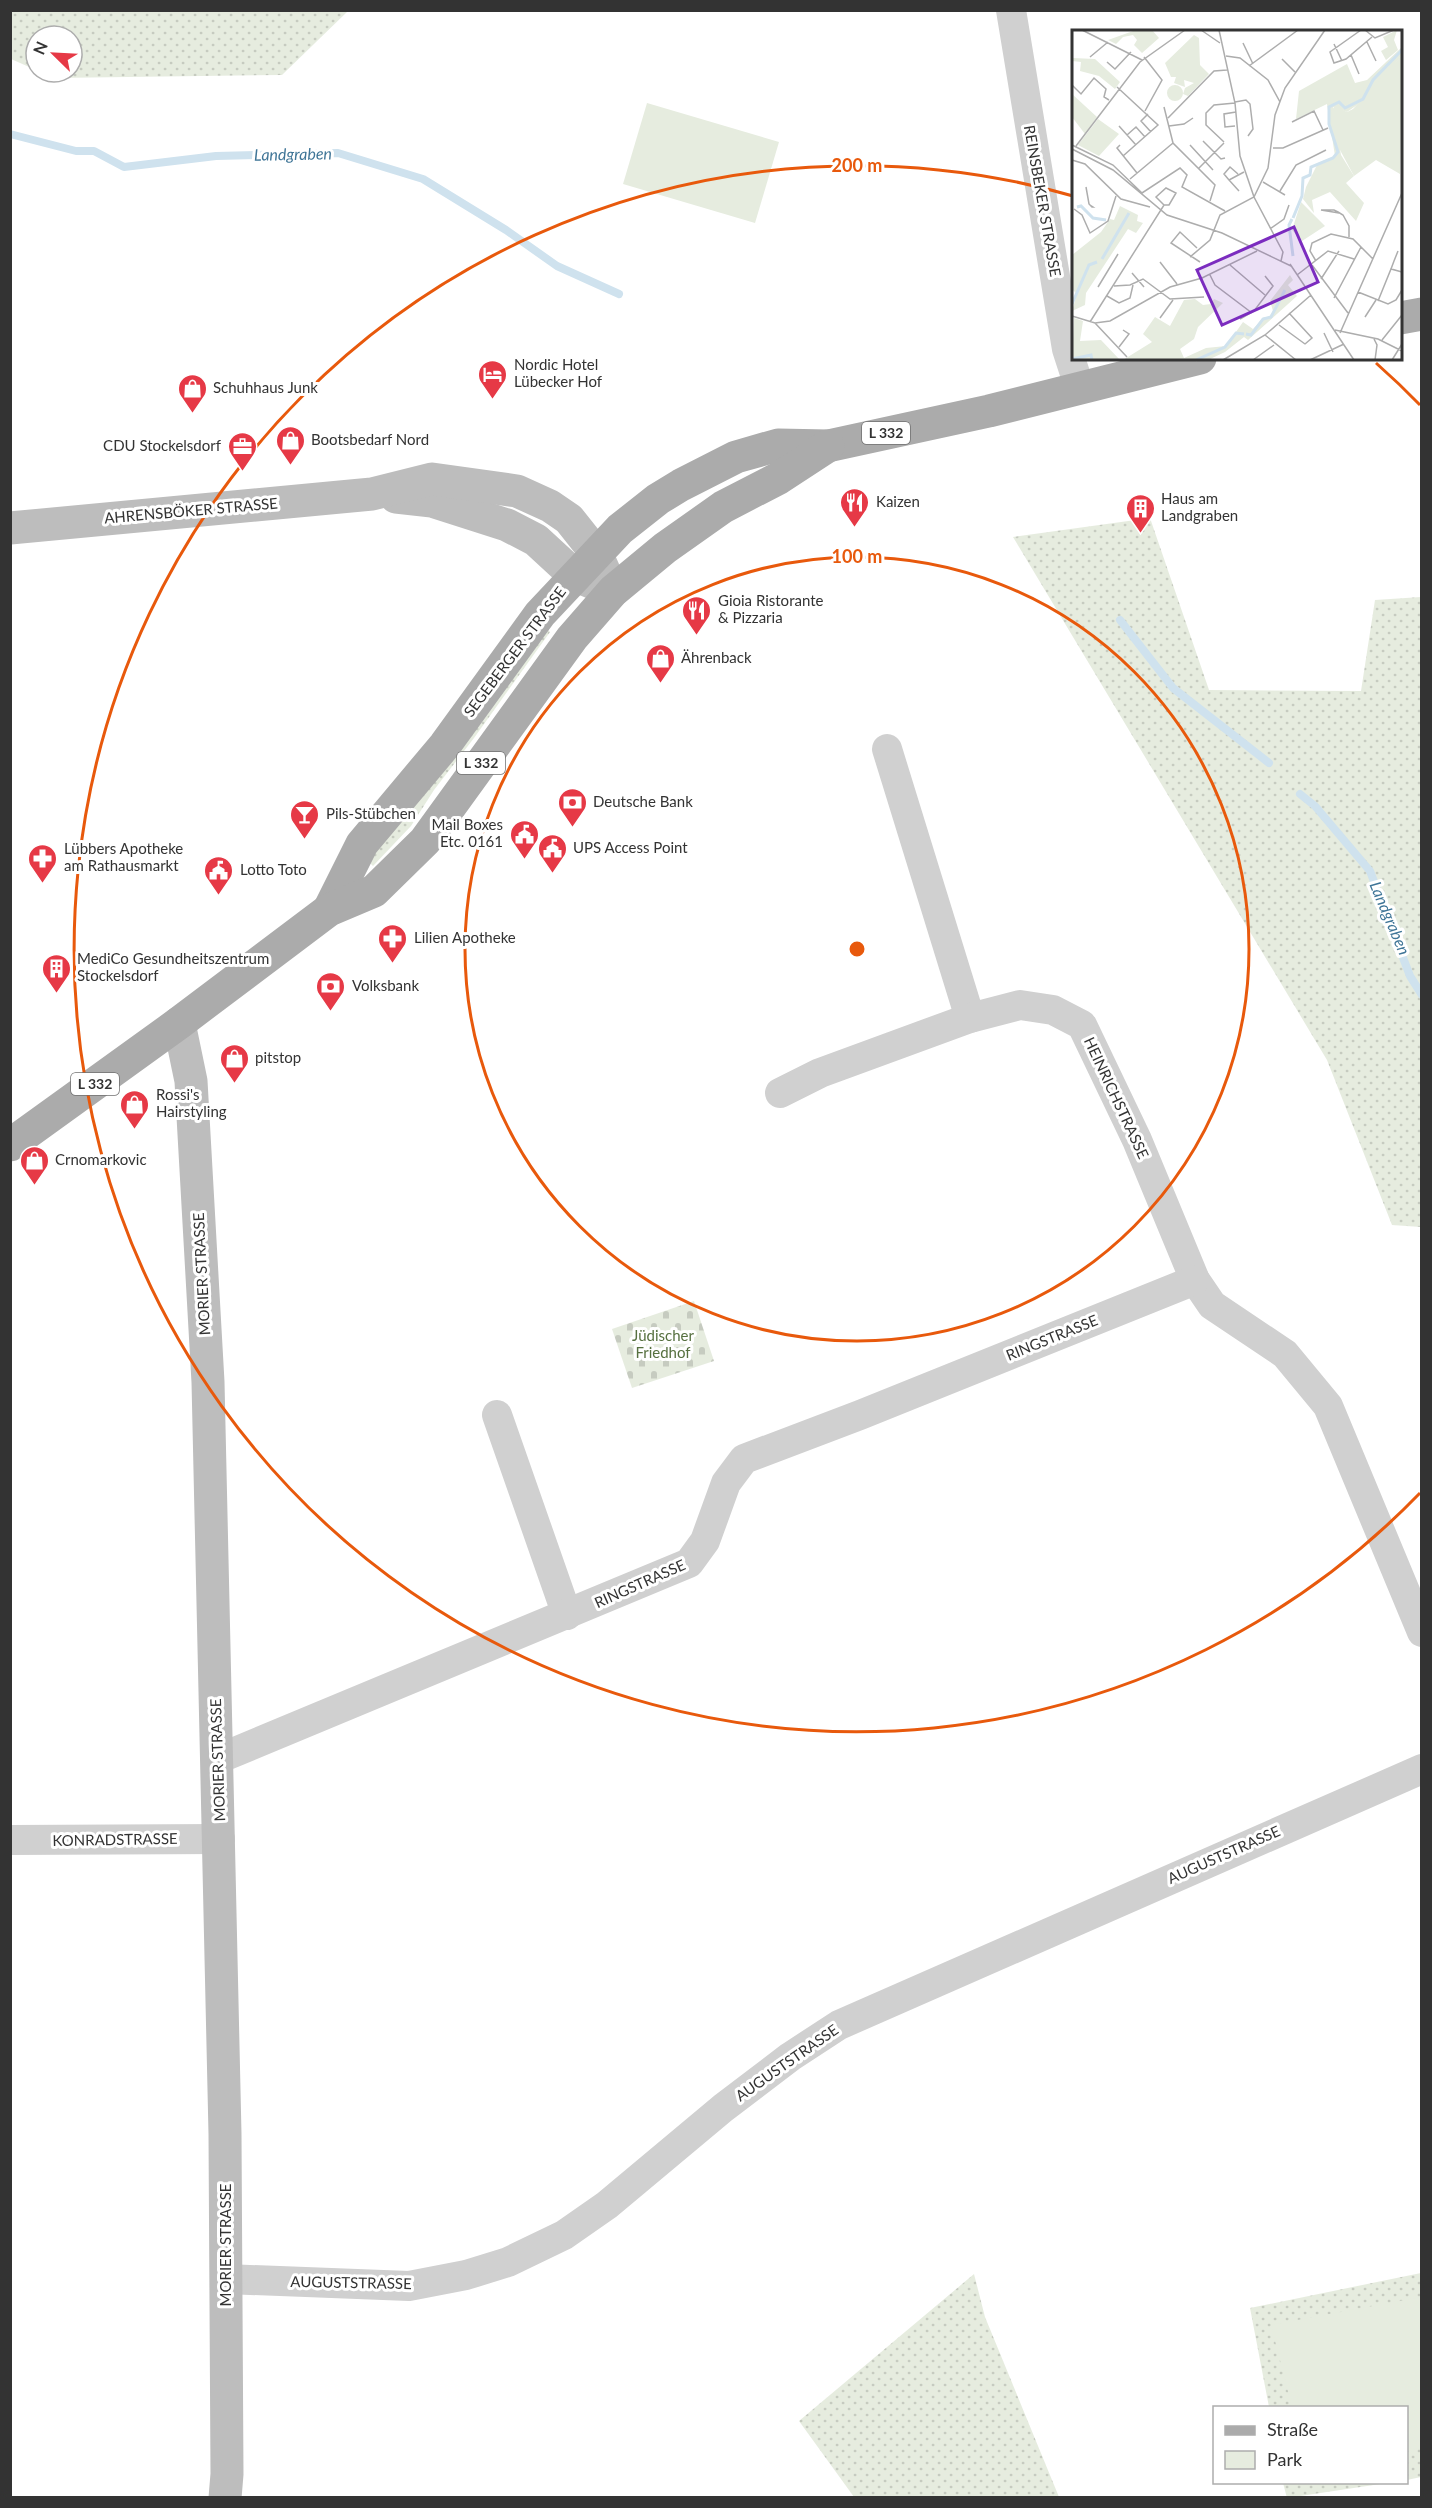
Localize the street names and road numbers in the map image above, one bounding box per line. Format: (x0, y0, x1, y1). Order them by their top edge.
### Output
street label: REINSBEKER STRASSE (1021, 124, 1065, 278)
road number: L 332 (862, 422, 910, 444)
street label: AHRENSBÖKER STRASSE (103, 493, 279, 527)
street label: SEGEBERGER STRASSE (459, 583, 569, 720)
road number: L 332 (457, 752, 505, 774)
street label: HEINRICHSTRASSE (1081, 1034, 1153, 1161)
road number: L 332 (71, 1073, 119, 1095)
street label: MORIER STRASSE (189, 1212, 213, 1336)
street label: RINGSTRASSE (1003, 1310, 1100, 1364)
street label: RINGSTRASSE (591, 1555, 688, 1611)
street label: MORIER STRASSE (206, 1698, 228, 1822)
street label: AUGUSTSTRASSE (1164, 1821, 1283, 1887)
street label: KONRADSTRASSE (52, 1829, 178, 1849)
street label: AUGUSTSTRASSE (732, 2020, 841, 2104)
street label: MORIER STRASSE (216, 2184, 234, 2306)
street label: AUGUSTSTRASSE (290, 2272, 412, 2292)

